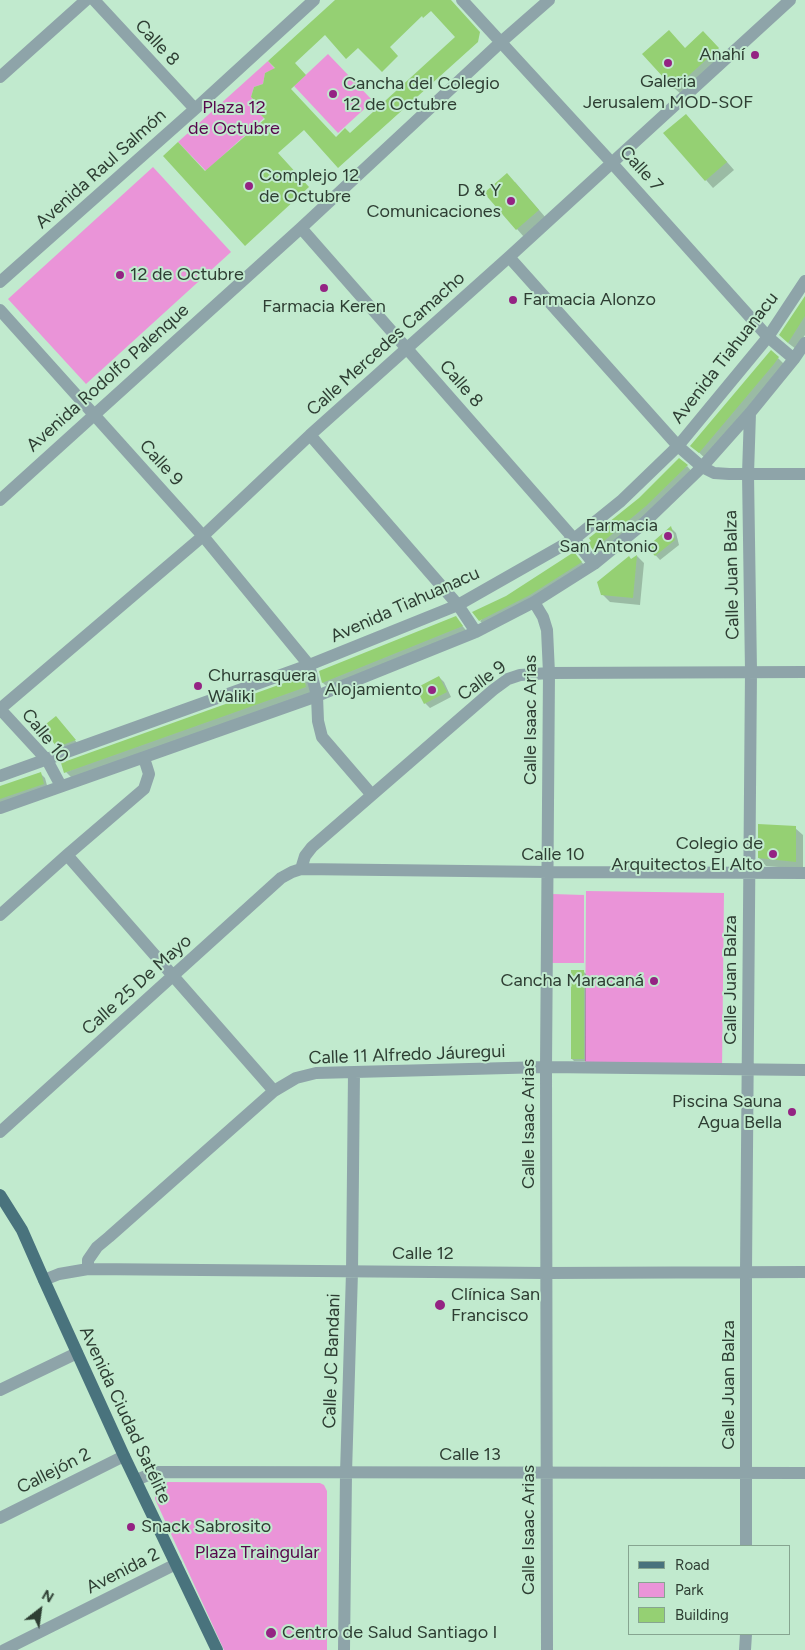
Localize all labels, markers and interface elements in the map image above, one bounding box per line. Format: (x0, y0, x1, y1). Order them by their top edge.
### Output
street label: Calle 8 (130, 15, 184, 71)
place label: Anahí (699, 44, 745, 66)
marker: Anahí (749, 49, 761, 61)
marker: Galeria Jerusalem MOD-SOF (662, 57, 674, 69)
place label: Galeria Jerusalem MOD-SOF (583, 71, 753, 114)
place label: Cancha del Colegio 12 de Octubre (343, 73, 500, 116)
marker: Cancha del Colegio 12 de Octubre (327, 88, 339, 100)
park label: Plaza 12 de Octubre (188, 97, 280, 140)
street label: Avenida Raul Salmón (31, 105, 171, 233)
street label: Calle 7 (615, 142, 667, 196)
place label: Complejo 12 de Octubre (259, 165, 359, 208)
marker: Complejo 12 de Octubre (243, 180, 255, 192)
place label: D & Y Comunicaciones (366, 180, 501, 222)
marker: D & Y Comunicaciones (505, 195, 517, 207)
place label: 12 de Octubre (130, 264, 244, 286)
street label: Calle Mercedes Camacho (303, 267, 469, 421)
marker: 12 de Octubre (114, 269, 126, 281)
marker: Farmacia Keren (318, 282, 330, 294)
street label: Avenida Tiahuanacu (667, 288, 783, 428)
place label: Farmacia Alonzo (523, 289, 656, 311)
marker: Farmacia Alonzo (507, 294, 519, 306)
place label: Farmacia Keren (262, 296, 386, 318)
street label: Avenida Rodolfo Palenque (22, 299, 194, 457)
street label: Calle 8 (435, 356, 487, 412)
street label: Calle 9 (135, 436, 187, 490)
street label: Calle Juan Balza (720, 510, 744, 640)
place label: Farmacia San Antonio (559, 515, 658, 558)
marker: Farmacia San Antonio (662, 530, 674, 542)
street label: Avenida Tiahuanacu (327, 562, 483, 648)
street label: Calle Isaac Arias (520, 655, 542, 785)
street label: Calle 9 (454, 656, 510, 706)
place label: Churrasquera Waliki (208, 665, 316, 708)
place label: Alojamiento (325, 679, 422, 701)
marker: Churrasquera Waliki (192, 680, 204, 692)
marker: Alojamiento (426, 684, 438, 696)
street label: Calle 10 (17, 705, 73, 767)
place label: Colegio de Arquitectos El Alto (611, 833, 763, 876)
street label: Calle 10 (521, 844, 585, 866)
marker: Colegio de Arquitectos El Alto (767, 848, 779, 860)
street label: Calle Juan Balza (720, 915, 742, 1045)
street label: Calle 25 De Mayo (78, 930, 196, 1040)
place label: Cancha Maracaná (501, 970, 644, 992)
marker: Cancha Maracaná (648, 975, 660, 987)
street label: Calle 11 Alfredo Jáuregui (308, 1041, 506, 1069)
street label: Calle Isaac Arias (518, 1059, 540, 1189)
place label: Piscina Sauna Agua Bella (672, 1091, 782, 1134)
marker: Piscina Sauna Agua Bella (786, 1106, 798, 1118)
street label: Calle 12 (392, 1243, 454, 1265)
place label: Clínica San Francisco (451, 1284, 540, 1326)
street label: Calle JC Bandani (319, 1293, 345, 1429)
marker: Clínica San Francisco (433, 1298, 447, 1312)
street label: Calle Juan Balza (718, 1320, 740, 1450)
street label: Avenida Ciudad Satélite (74, 1323, 176, 1507)
street label: Callejón 2 (14, 1443, 94, 1499)
street label: Calle 13 (439, 1444, 501, 1466)
street label: Calle Isaac Arias (518, 1465, 540, 1595)
place label: Snack Sabrosito (141, 1516, 271, 1538)
marker: Snack Sabrosito (125, 1521, 137, 1533)
park label: Plaza Traingular (195, 1542, 319, 1564)
street label: Avenida 2 (83, 1543, 163, 1599)
legend (628, 1545, 790, 1635)
text: Road (675, 1556, 710, 1574)
text: Park (675, 1581, 704, 1599)
north arrow (15, 1585, 65, 1635)
text: N (39, 1587, 57, 1607)
text: Building (675, 1606, 729, 1624)
place label: Centro de Salud Santiago I (282, 1622, 497, 1644)
marker: Centro de Salud Santiago I (264, 1626, 278, 1640)

